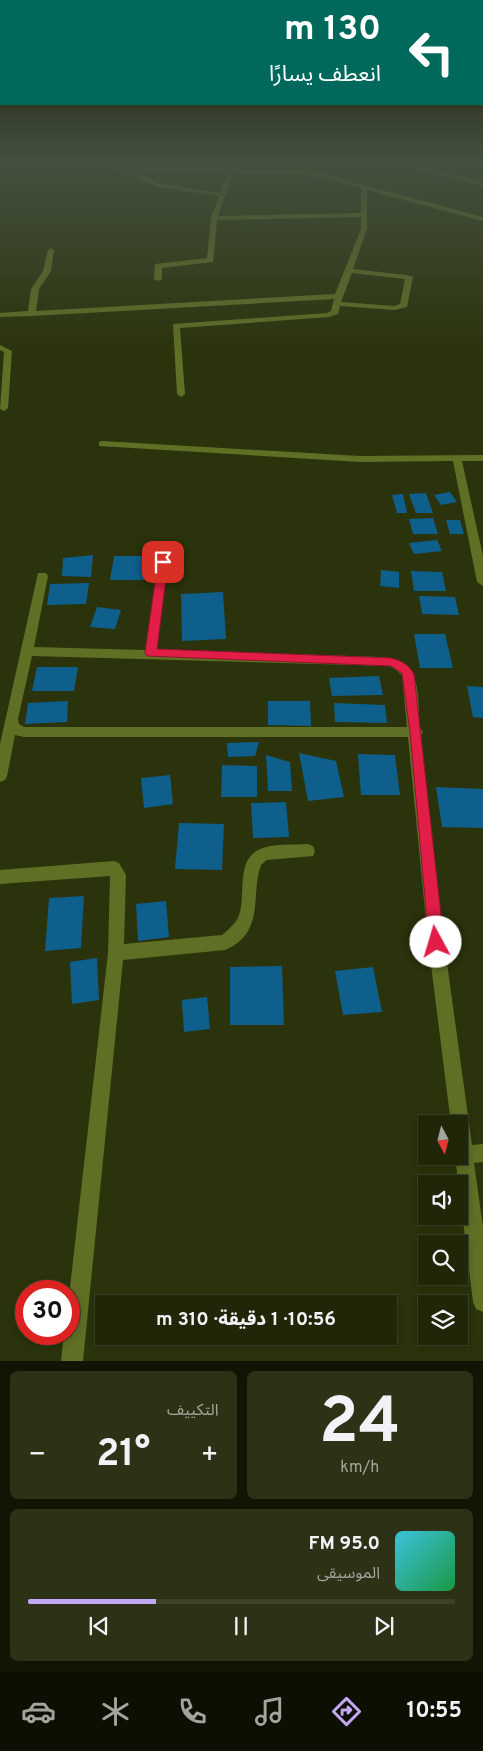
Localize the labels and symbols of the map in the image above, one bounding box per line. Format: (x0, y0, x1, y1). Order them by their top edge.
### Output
pin (142, 541, 184, 583)
position arrow (409, 915, 461, 967)
north arrow (418, 1115, 468, 1165)
speed limit sign: 30 (15, 1280, 80, 1345)

